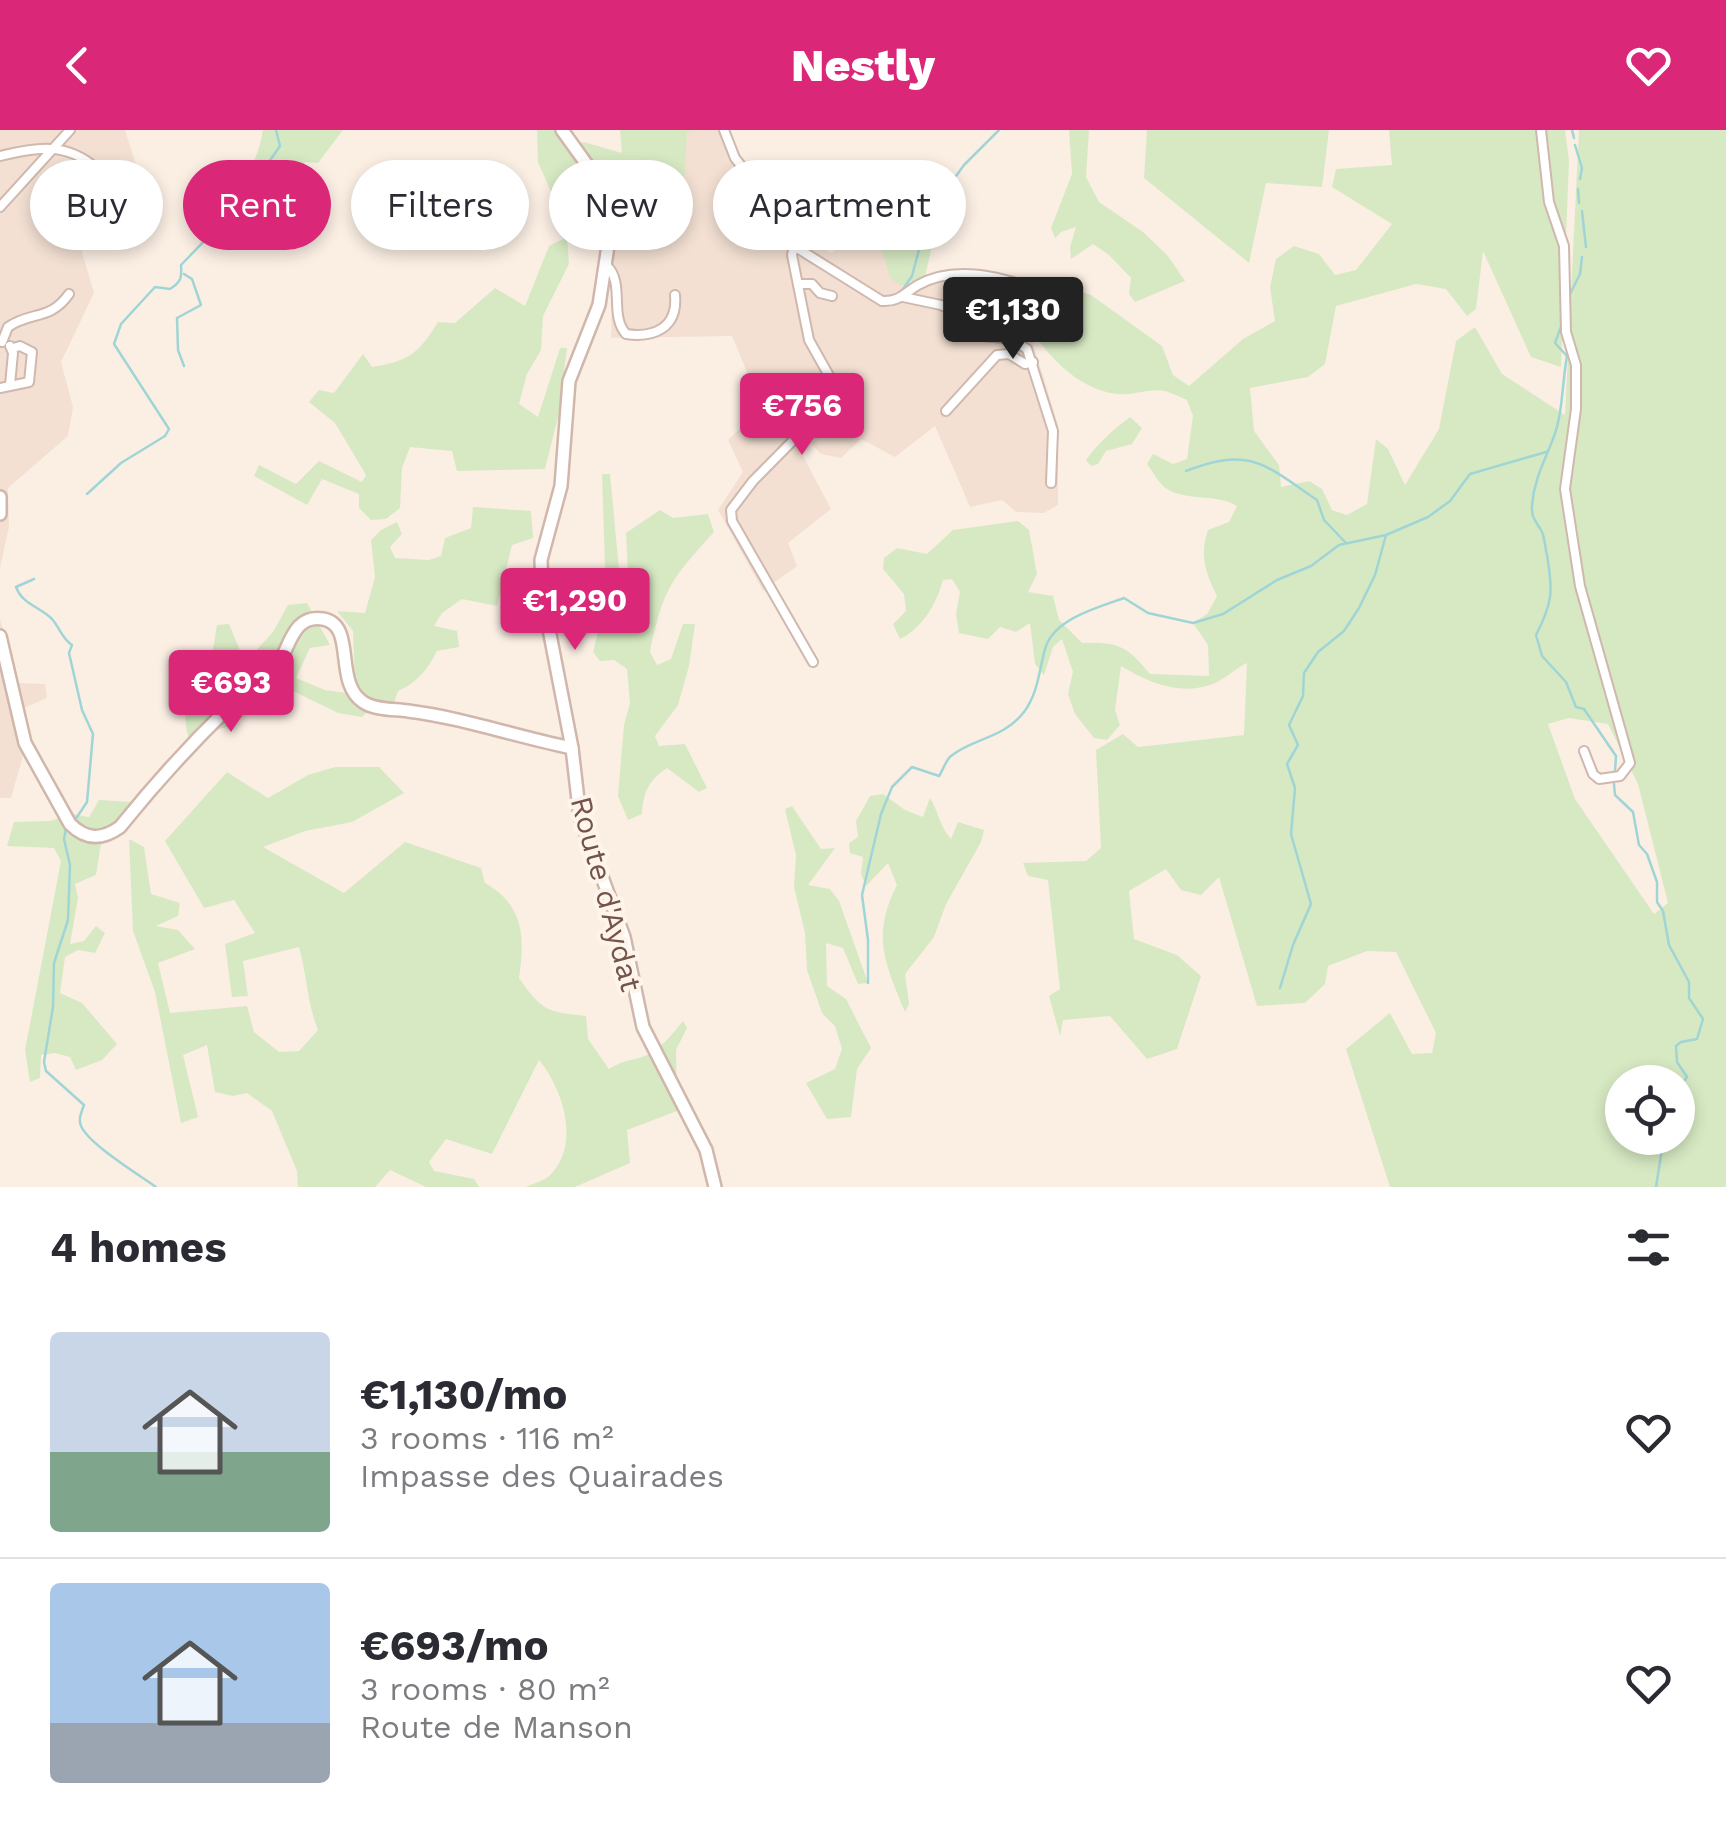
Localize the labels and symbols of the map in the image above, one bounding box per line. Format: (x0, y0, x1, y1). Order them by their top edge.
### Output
pin: €1,130 (932, 277, 1094, 362)
pin: €756 (743, 373, 861, 458)
pin: €1,290 (494, 568, 656, 653)
pin: €693 (172, 650, 290, 735)
street label: Route d'Aydat (564, 793, 649, 996)

